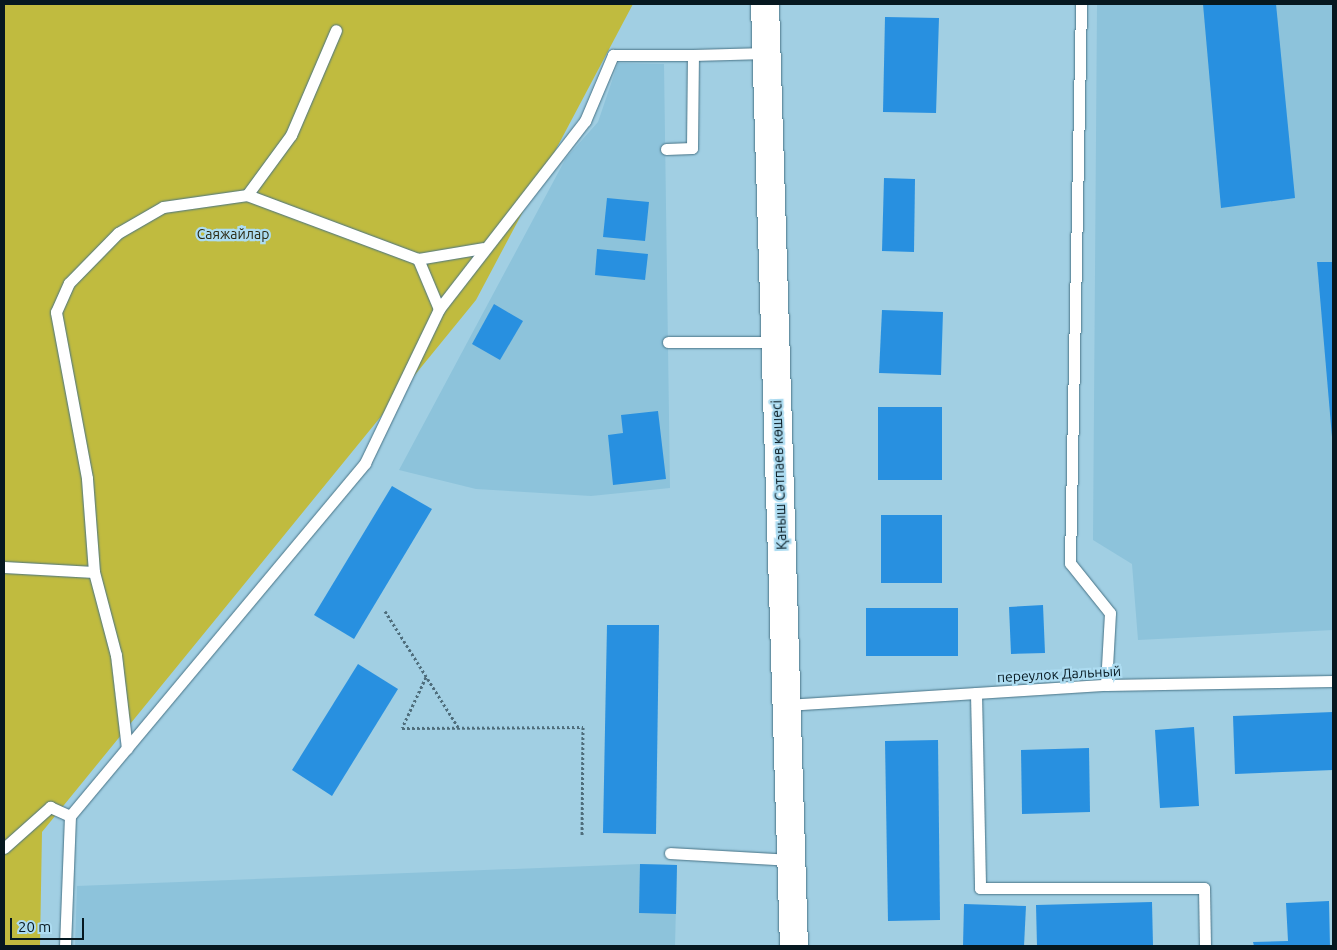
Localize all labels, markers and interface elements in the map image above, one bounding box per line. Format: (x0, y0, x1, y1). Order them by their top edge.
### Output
park label: Саяжайлар (197, 226, 269, 242)
street label: Қаныш Сәтпаев көшесі (768, 400, 790, 550)
street label: переулок Дальный (997, 662, 1121, 686)
scale bar (12, 908, 86, 940)
text: 20 m (18, 918, 51, 935)

